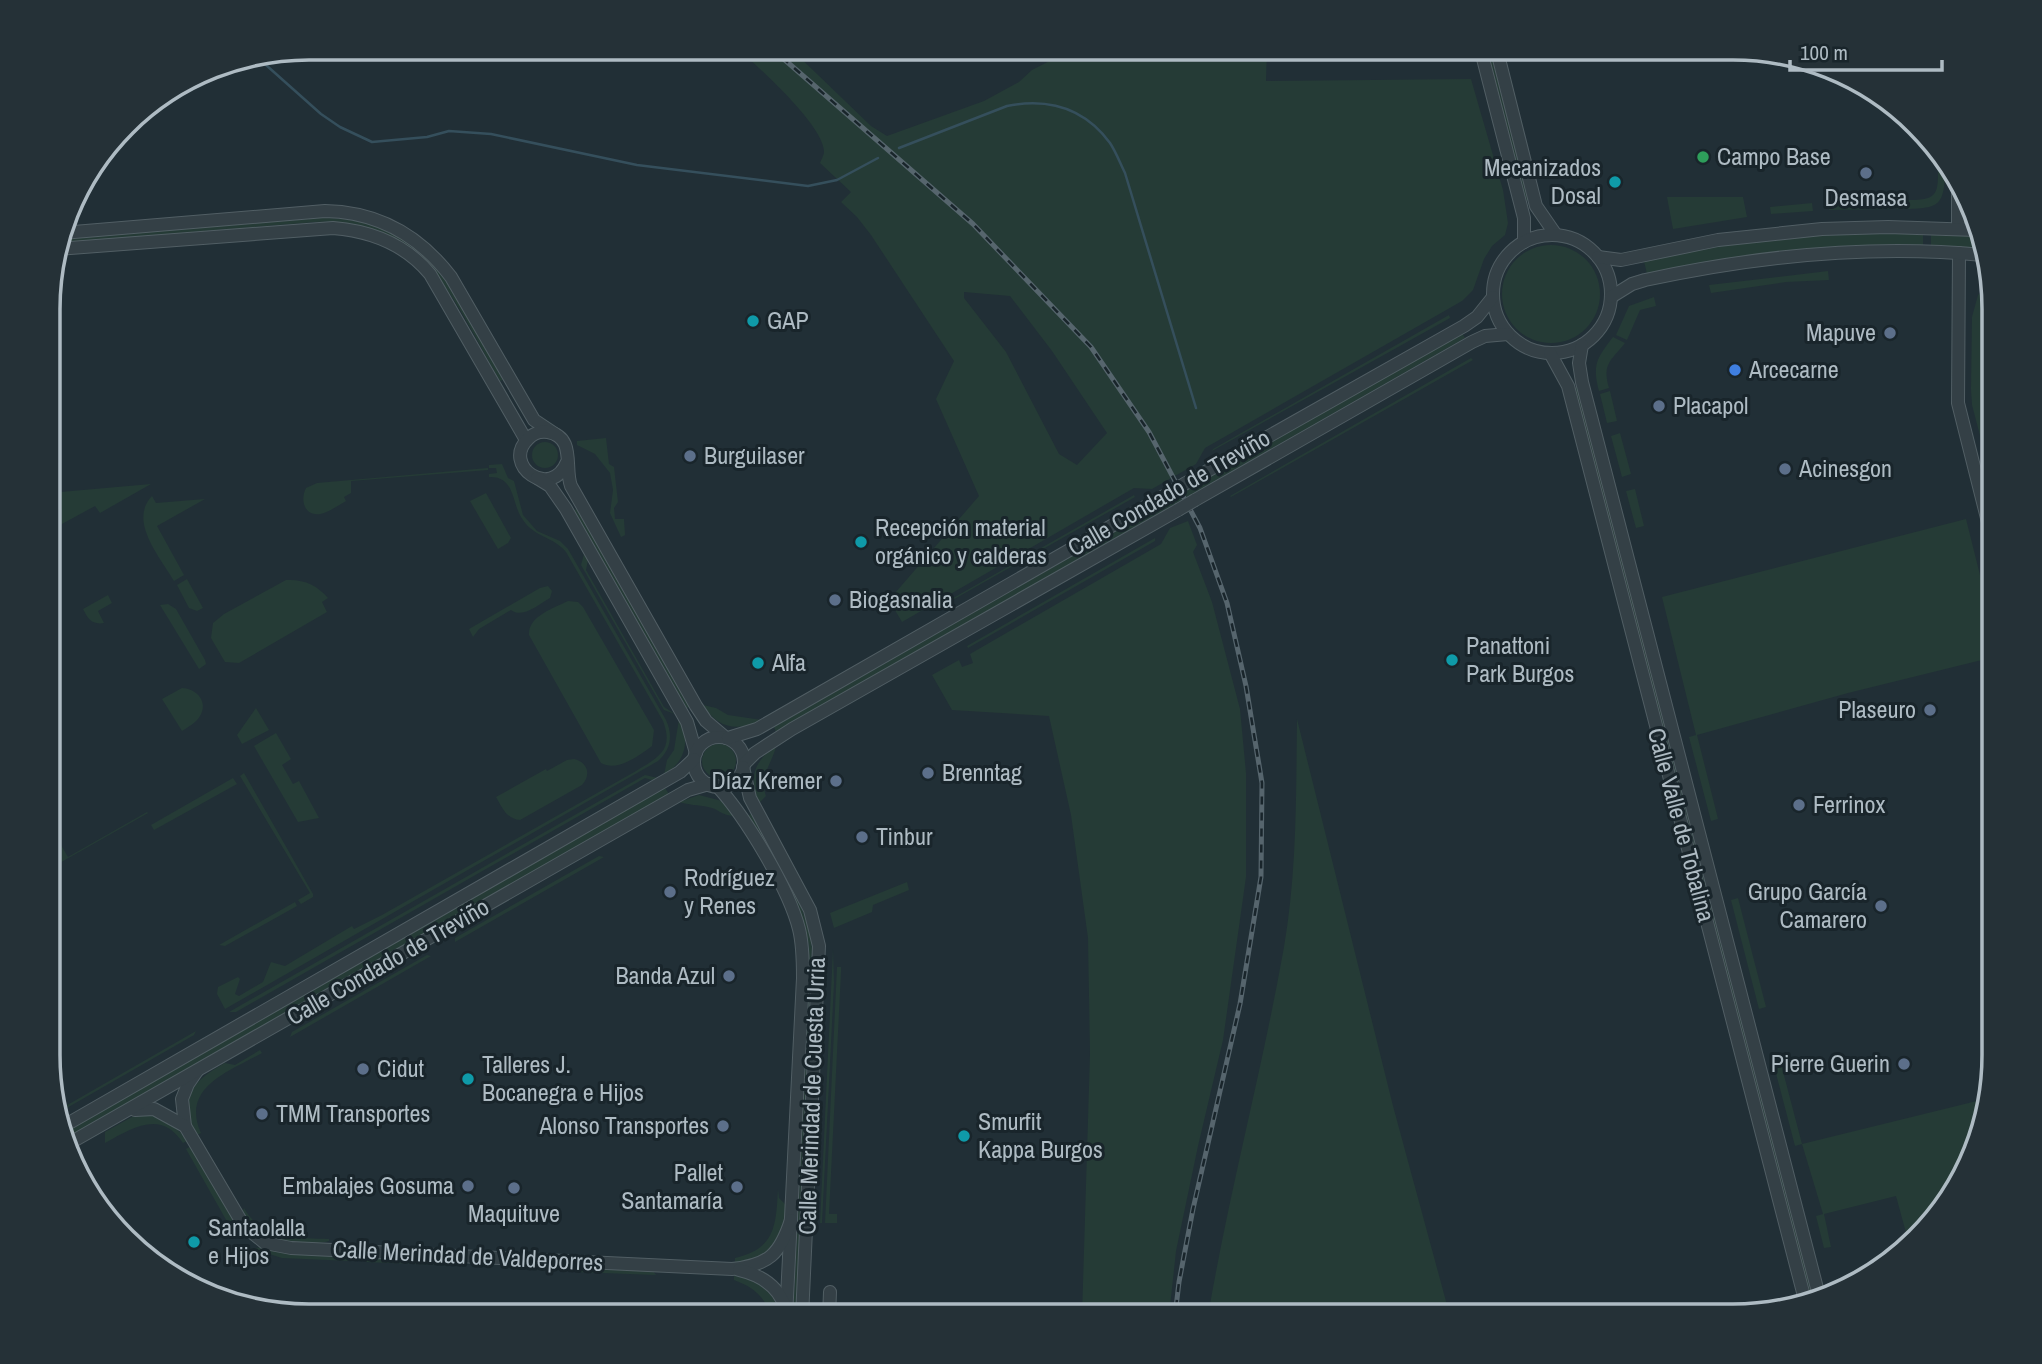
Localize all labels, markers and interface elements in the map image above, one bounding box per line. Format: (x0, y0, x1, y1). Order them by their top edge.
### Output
scale bar (1790, 28, 1942, 72)
text: 100 m (1800, 38, 1848, 67)
place label: Campo Base (1717, 140, 1831, 172)
marker: Campo Base (1695, 149, 1711, 165)
place label: Mecanizados Dosal (1484, 151, 1601, 211)
marker: Desmasa (1858, 165, 1874, 181)
marker: Mecanizados Dosal (1607, 174, 1623, 190)
place label: Desmasa (1824, 181, 1908, 213)
place label: GAP (767, 304, 809, 336)
marker: GAP (745, 313, 761, 329)
place label: Mapuve (1806, 316, 1876, 348)
marker: Mapuve (1882, 325, 1898, 341)
place label: Arcecarne (1748, 353, 1839, 385)
marker: Arcecarne (1727, 362, 1743, 378)
place label: Placapol (1673, 389, 1748, 421)
marker: Placapol (1651, 398, 1667, 414)
street label: Calle Condado de Treviño (1061, 421, 1276, 563)
place label: Burguilaser (704, 439, 805, 471)
marker: Burguilaser (682, 448, 698, 464)
place label: Acinesgon (1798, 452, 1892, 484)
marker: Acinesgon (1777, 461, 1793, 477)
place label: Recepción material orgánico y calderas (875, 511, 1047, 571)
marker: Recepción material orgánico y calderas (853, 534, 869, 550)
place label: Biogasnalia (849, 583, 953, 615)
marker: Biogasnalia (827, 592, 843, 608)
place label: Panattoni Park Burgos (1466, 629, 1574, 689)
place label: Alfa (771, 646, 806, 678)
marker: Panattoni Park Burgos (1444, 652, 1460, 668)
marker: Alfa (750, 655, 766, 671)
place label: Plaseuro (1838, 693, 1916, 725)
marker: Plaseuro (1922, 702, 1938, 718)
street label: Calle Valle de Tobalina (1641, 724, 1723, 925)
place label: Brenntag (942, 756, 1022, 788)
place label: Díaz Kremer (712, 764, 822, 796)
marker: Brenntag (920, 765, 936, 781)
marker: Díaz Kremer (828, 773, 844, 789)
place label: Ferrinox (1813, 788, 1885, 820)
marker: Ferrinox (1791, 797, 1807, 813)
place label: Tinbur (876, 820, 933, 852)
marker: Tinbur (854, 829, 870, 845)
place label: Rodríguez y Renes (684, 861, 775, 921)
place label: Grupo García Camarero (1748, 875, 1867, 935)
marker: Rodríguez y Renes (662, 884, 678, 900)
street label: Calle Condado de Treviño (280, 890, 495, 1032)
marker: Grupo García Camarero (1873, 898, 1889, 914)
street label: Calle Merindad de Cuesta Urria (790, 957, 832, 1235)
place label: Banda Azul (615, 959, 715, 991)
marker: Banda Azul (721, 968, 737, 984)
place label: Pierre Guerin (1771, 1047, 1890, 1079)
place label: Talleres J. Bocanegra e Hijos (482, 1048, 644, 1108)
place label: Cidut (377, 1052, 425, 1084)
marker: Pierre Guerin (1896, 1056, 1912, 1072)
marker: Cidut (355, 1061, 371, 1077)
marker: Talleres J. Bocanegra e Hijos (460, 1071, 476, 1087)
place label: TMM Transportes (276, 1097, 430, 1129)
place label: Smurfit Kappa Burgos (978, 1105, 1103, 1165)
marker: TMM Transportes (254, 1106, 270, 1122)
place label: Alonso Transportes (538, 1109, 709, 1141)
marker: Alonso Transportes (715, 1118, 731, 1134)
marker: Smurfit Kappa Burgos (956, 1128, 972, 1144)
place label: Pallet Santamaría (621, 1156, 724, 1216)
place label: Embalajes Gosuma (282, 1169, 454, 1201)
marker: Embalajes Gosuma (460, 1178, 476, 1194)
marker: Pallet Santamaría (729, 1179, 745, 1195)
marker: Maquituve (506, 1180, 522, 1196)
place label: Maquituve (468, 1197, 560, 1229)
place label: Santaolalla e Hijos (208, 1211, 305, 1271)
street label: Calle Merindad de Valdeporres (332, 1232, 604, 1278)
marker: Santaolalla e Hijos (186, 1234, 202, 1250)

